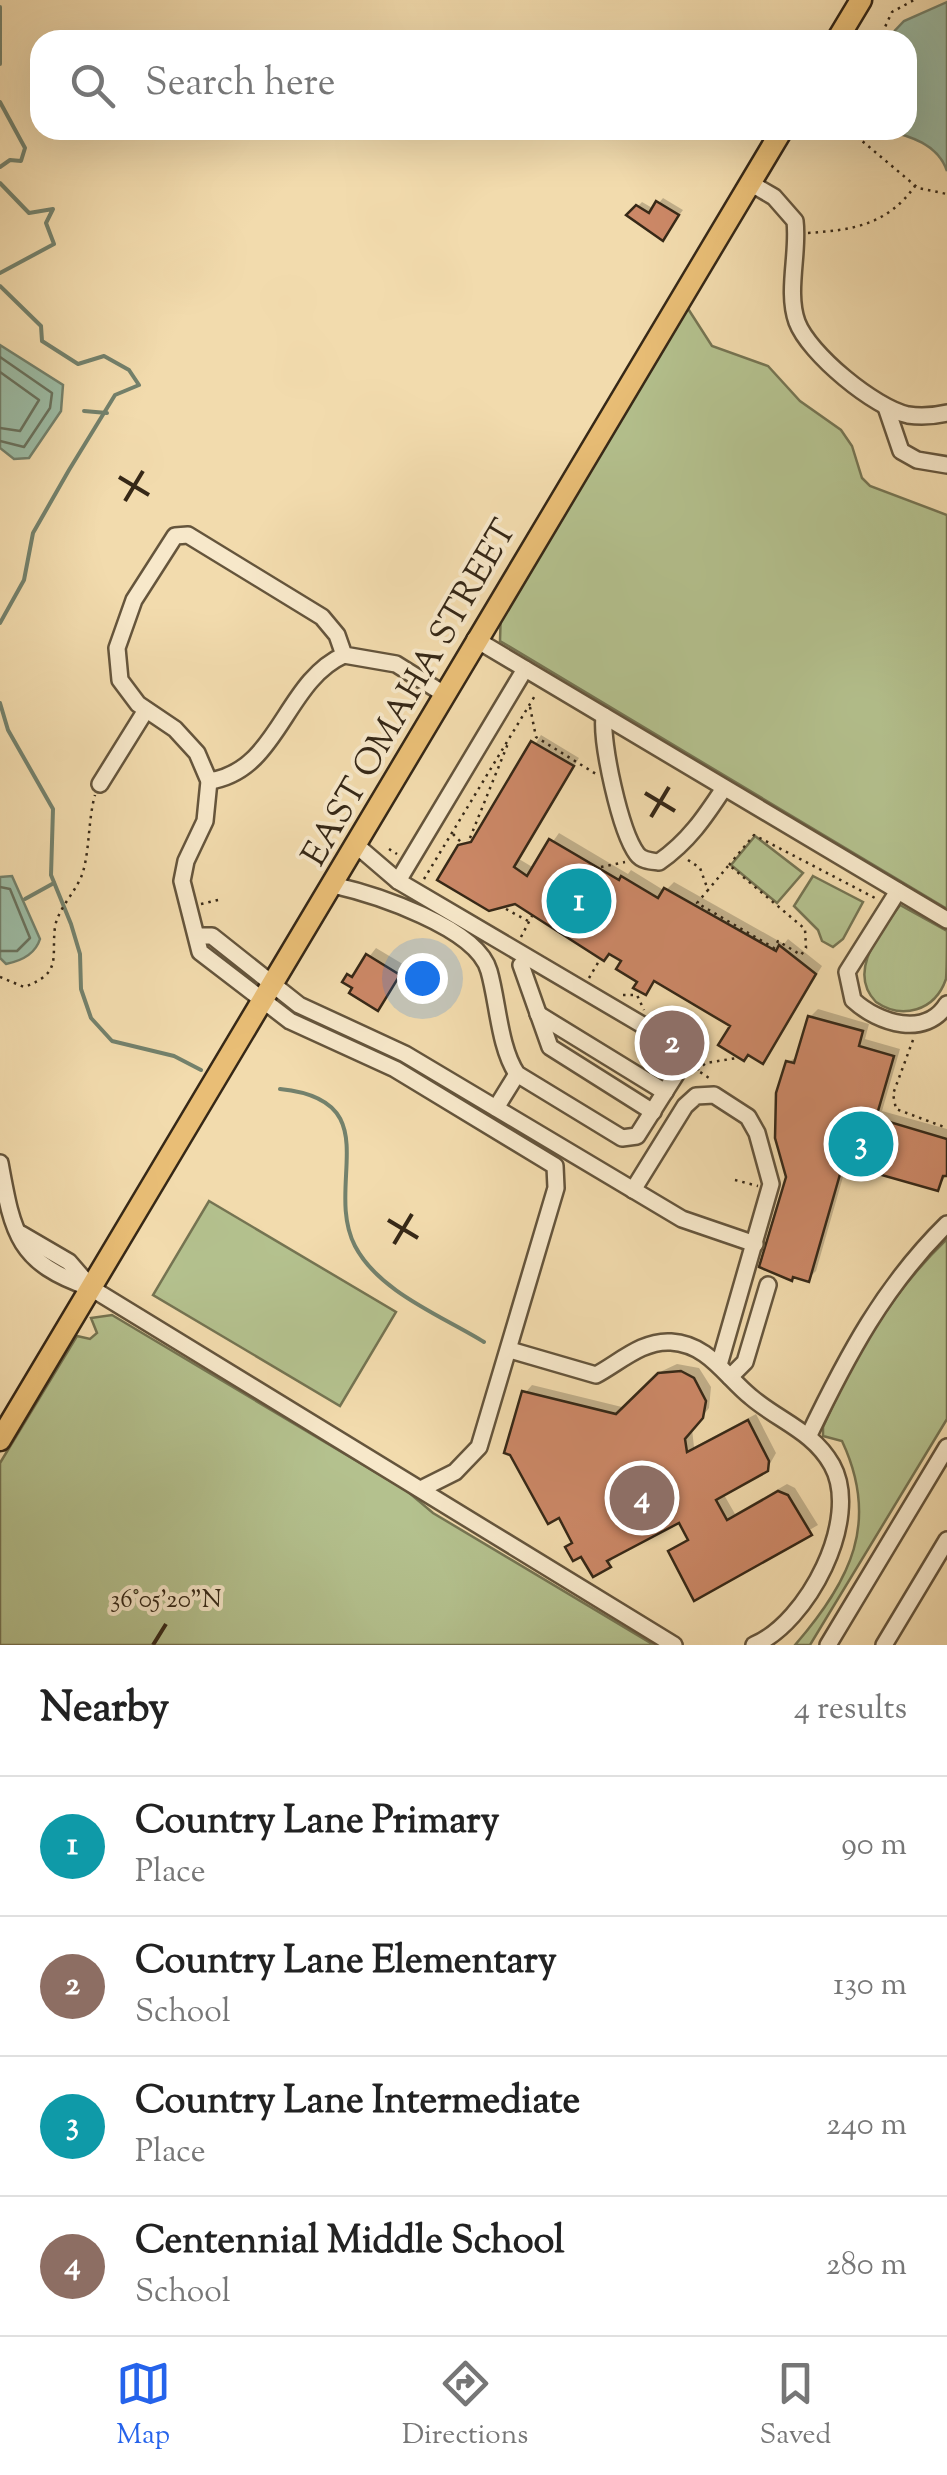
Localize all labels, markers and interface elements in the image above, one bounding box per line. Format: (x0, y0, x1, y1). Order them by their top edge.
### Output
search box (30, 30, 917, 140)
icon: search (65, 58, 120, 113)
text: Search here (145, 58, 336, 112)
street label: EAST OMAHA STREET (291, 511, 531, 877)
pin: 1 (546, 864, 612, 938)
your location (397, 953, 448, 1004)
pin: 2 (640, 1006, 704, 1080)
pin: 3 (828, 1106, 894, 1182)
pin: 4 (610, 1460, 674, 1536)
text: 36°05'20"N (110, 1583, 222, 1619)
text: Nearby (40, 1680, 169, 1740)
text: 4 results (794, 1687, 907, 1733)
text: Country Lane Primary (135, 1796, 499, 1850)
text: 1 (67, 1823, 78, 1869)
text: 90 m (841, 1823, 907, 1869)
text: Place (135, 1850, 206, 1896)
text: Country Lane Elementary (135, 1936, 557, 1990)
text: 2 (65, 1963, 80, 2009)
text: 130 m (833, 1963, 907, 2009)
text: School (135, 1990, 231, 2036)
text: Country Lane Intermediate (135, 2076, 580, 2130)
text: 3 (66, 2103, 79, 2149)
text: 240 m (826, 2103, 907, 2149)
text: Place (135, 2130, 206, 2176)
text: Centennial Middle School (135, 2216, 565, 2270)
text: 4 (64, 2243, 81, 2289)
text: 280 m (826, 2243, 907, 2289)
text: School (135, 2270, 231, 2316)
tab: Map (116, 2356, 171, 2456)
tab: Directions (402, 2356, 528, 2456)
tab: Saved (759, 2356, 831, 2456)

